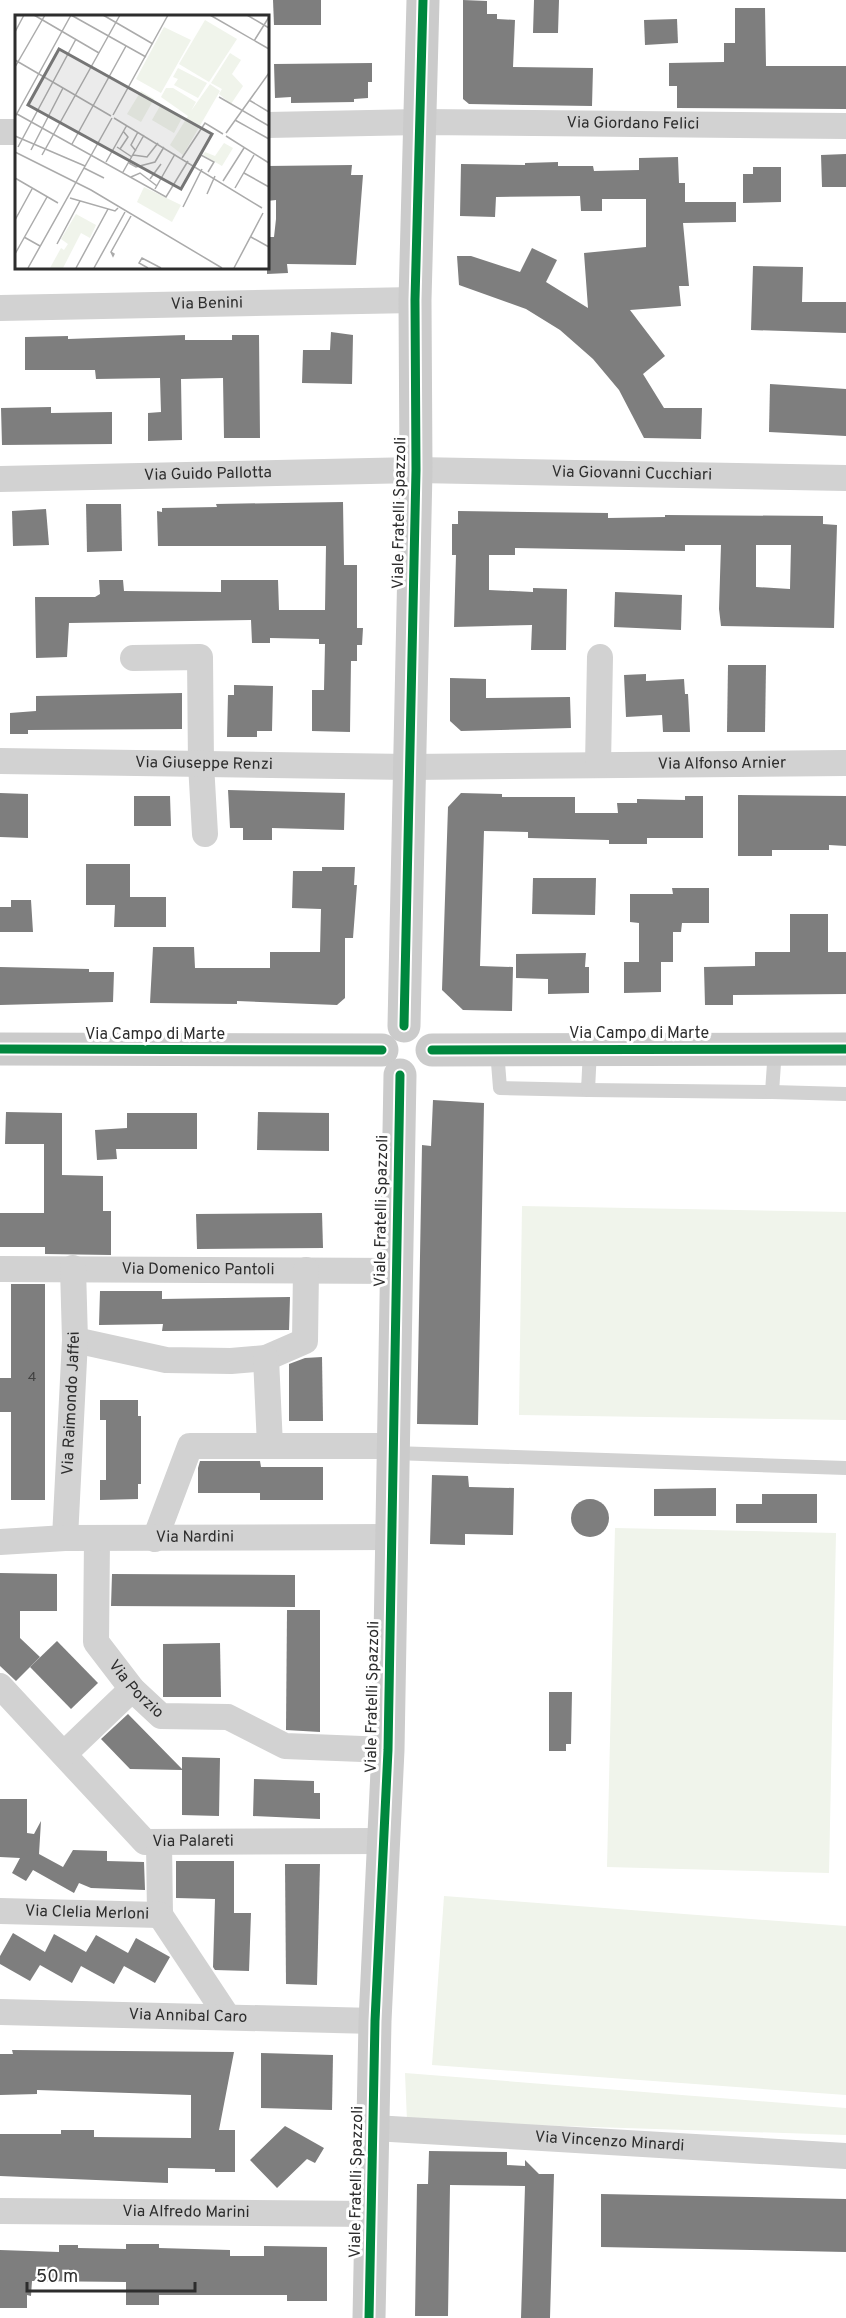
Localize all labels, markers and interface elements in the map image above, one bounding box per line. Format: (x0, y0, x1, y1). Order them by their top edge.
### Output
inset map (15, 15, 268, 268)
street label: Via Giordano Felici (566, 113, 699, 135)
street label: Via Benini (171, 293, 243, 315)
street label: Viale Fratelli Spazzoli (389, 437, 411, 589)
street label: Via Guido Pallotta (144, 463, 272, 486)
street label: Via Giovanni Cucchiari (551, 463, 712, 486)
street label: Via Giuseppe Renzi (135, 753, 273, 775)
street label: Via Alfonso Arnier (658, 754, 786, 775)
street label: Via Campo di Marte (569, 1024, 709, 1044)
street label: Via Campo di Marte (85, 1025, 225, 1045)
street label: Viale Fratelli Spazzoli (371, 1135, 393, 1287)
street label: Via Domenico Pantoli (121, 1260, 275, 1280)
street label: Via Raimondo Jaffei (58, 1331, 85, 1476)
house number: 4 (28, 1369, 36, 1386)
street label: Via Nardini (156, 1527, 234, 1548)
street label: Viale Fratelli Spazzoli (362, 1621, 384, 1773)
street label: Via Porzio (104, 1656, 168, 1723)
street label: Via Palareti (152, 1832, 234, 1852)
street label: Via Clelia Merloni (25, 1902, 149, 1925)
street label: Via Annibal Caro (128, 2005, 248, 2028)
street label: Viale Fratelli Spazzoli (346, 2106, 368, 2258)
street label: Via Vincenzo Minardi (534, 2128, 685, 2156)
street label: Via Alfredo Marini (122, 2202, 250, 2223)
scale bar (27, 2255, 195, 2293)
text: 50 m (36, 2266, 78, 2289)

